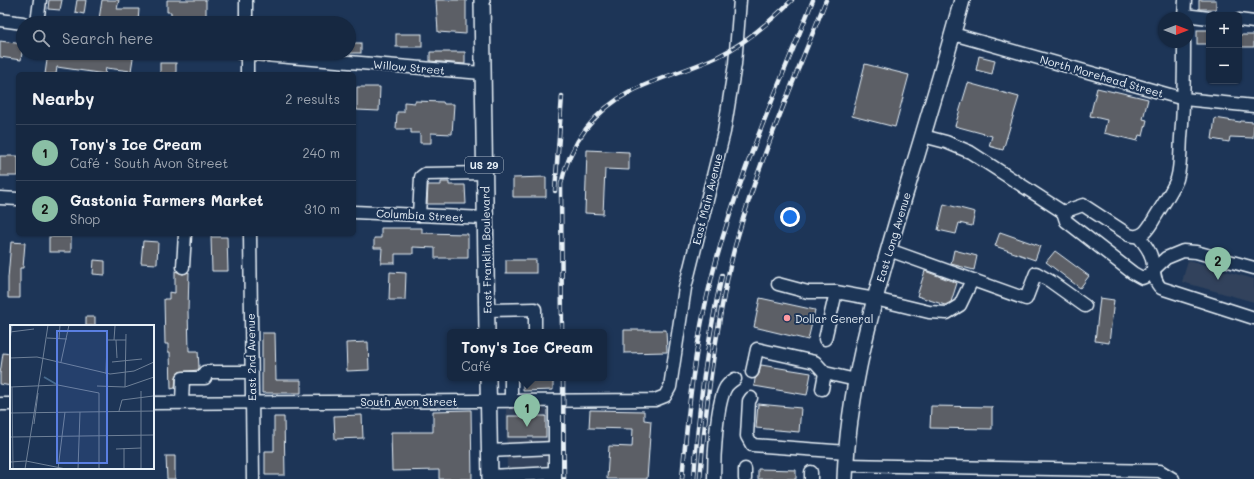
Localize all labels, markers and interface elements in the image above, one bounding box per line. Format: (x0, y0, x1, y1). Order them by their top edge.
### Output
north arrow (1158, 12, 1194, 48)
map controls (1206, 12, 1242, 84)
button: + (1206, 12, 1242, 48)
search box (16, 16, 356, 60)
icon: search (30, 27, 52, 49)
text: Search here (62, 28, 153, 48)
button: − (1206, 48, 1242, 84)
street label: North Morehead Street (1039, 51, 1166, 101)
street label: Willow Street (372, 56, 446, 78)
text: Nearby (32, 87, 94, 109)
text: 2 results (285, 90, 340, 107)
text: Tony's Ice Cream (70, 134, 202, 154)
text: 1 (42, 144, 48, 161)
text: 240 m (303, 144, 340, 161)
street label: East Main Avenue (688, 152, 726, 246)
text: Café · South Avon Street (70, 154, 228, 171)
road number: US 29 (465, 157, 503, 173)
street label: East Franklin Boulevard (477, 186, 495, 314)
text: Gastonia Farmers Market (70, 190, 264, 210)
street label: East Long Avenue (872, 190, 914, 284)
text: 2 (41, 200, 49, 217)
text: 310 m (304, 200, 340, 217)
street label: Columbia Street (376, 205, 464, 225)
your location (780, 207, 800, 227)
text: Shop (70, 210, 100, 227)
pin: 2 (1205, 247, 1231, 280)
place label: Dollar General (795, 311, 874, 326)
street label: East 2nd Avenue (243, 313, 259, 401)
marker: Dollar General (782, 313, 792, 323)
inset map (10, 325, 154, 469)
popup (447, 329, 607, 381)
text: Tony's Ice Cream (461, 337, 593, 357)
text: Café (461, 357, 491, 374)
street label: South Avon Street (361, 394, 458, 409)
pin: 1 (514, 394, 540, 427)

